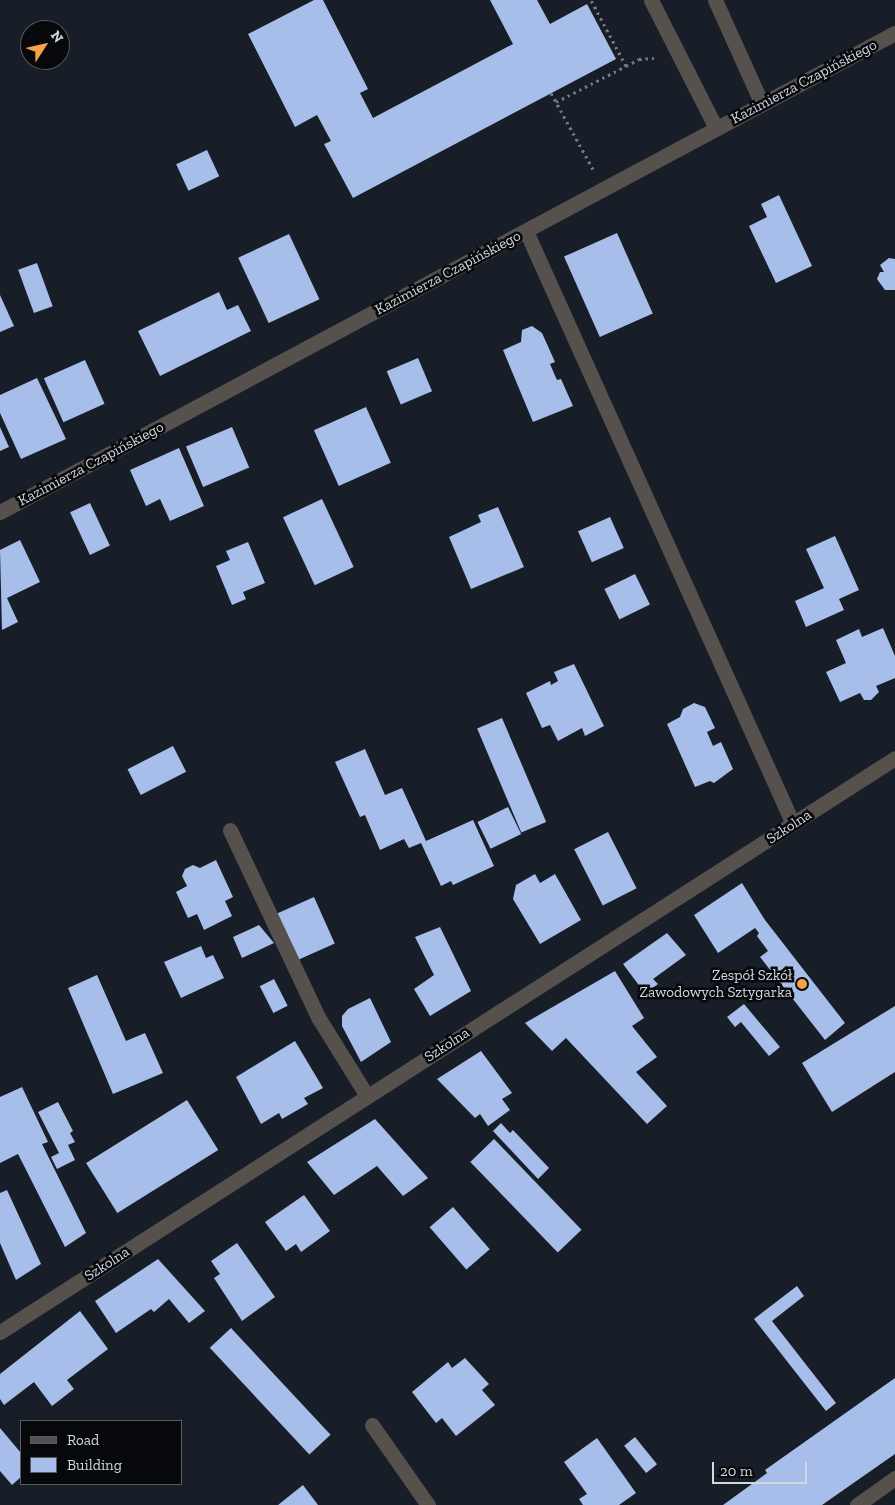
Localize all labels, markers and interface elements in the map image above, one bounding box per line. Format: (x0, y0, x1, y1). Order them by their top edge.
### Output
north arrow (20, 20, 70, 70)
text: N (47, 27, 67, 46)
street label: Kazimierza Czapińskiego (728, 36, 880, 128)
street label: Kazimierza Czapińskiego (372, 227, 524, 319)
street label: Kazimierza Czapińskiego (15, 418, 167, 510)
street label: Szkolna (763, 806, 815, 848)
place label: Zespół Szkół Zawodowych Sztygarka (639, 966, 792, 1001)
marker: Zespół Szkół Zawodowych Sztygarka (796, 978, 808, 990)
street label: Szkolna (421, 1024, 473, 1066)
street label: Szkolna (81, 1243, 133, 1285)
legend (20, 1420, 182, 1485)
text: Road (67, 1431, 99, 1449)
scale bar (715, 1452, 810, 1484)
text: Building (67, 1456, 122, 1474)
text: 20 m (720, 1462, 753, 1480)

